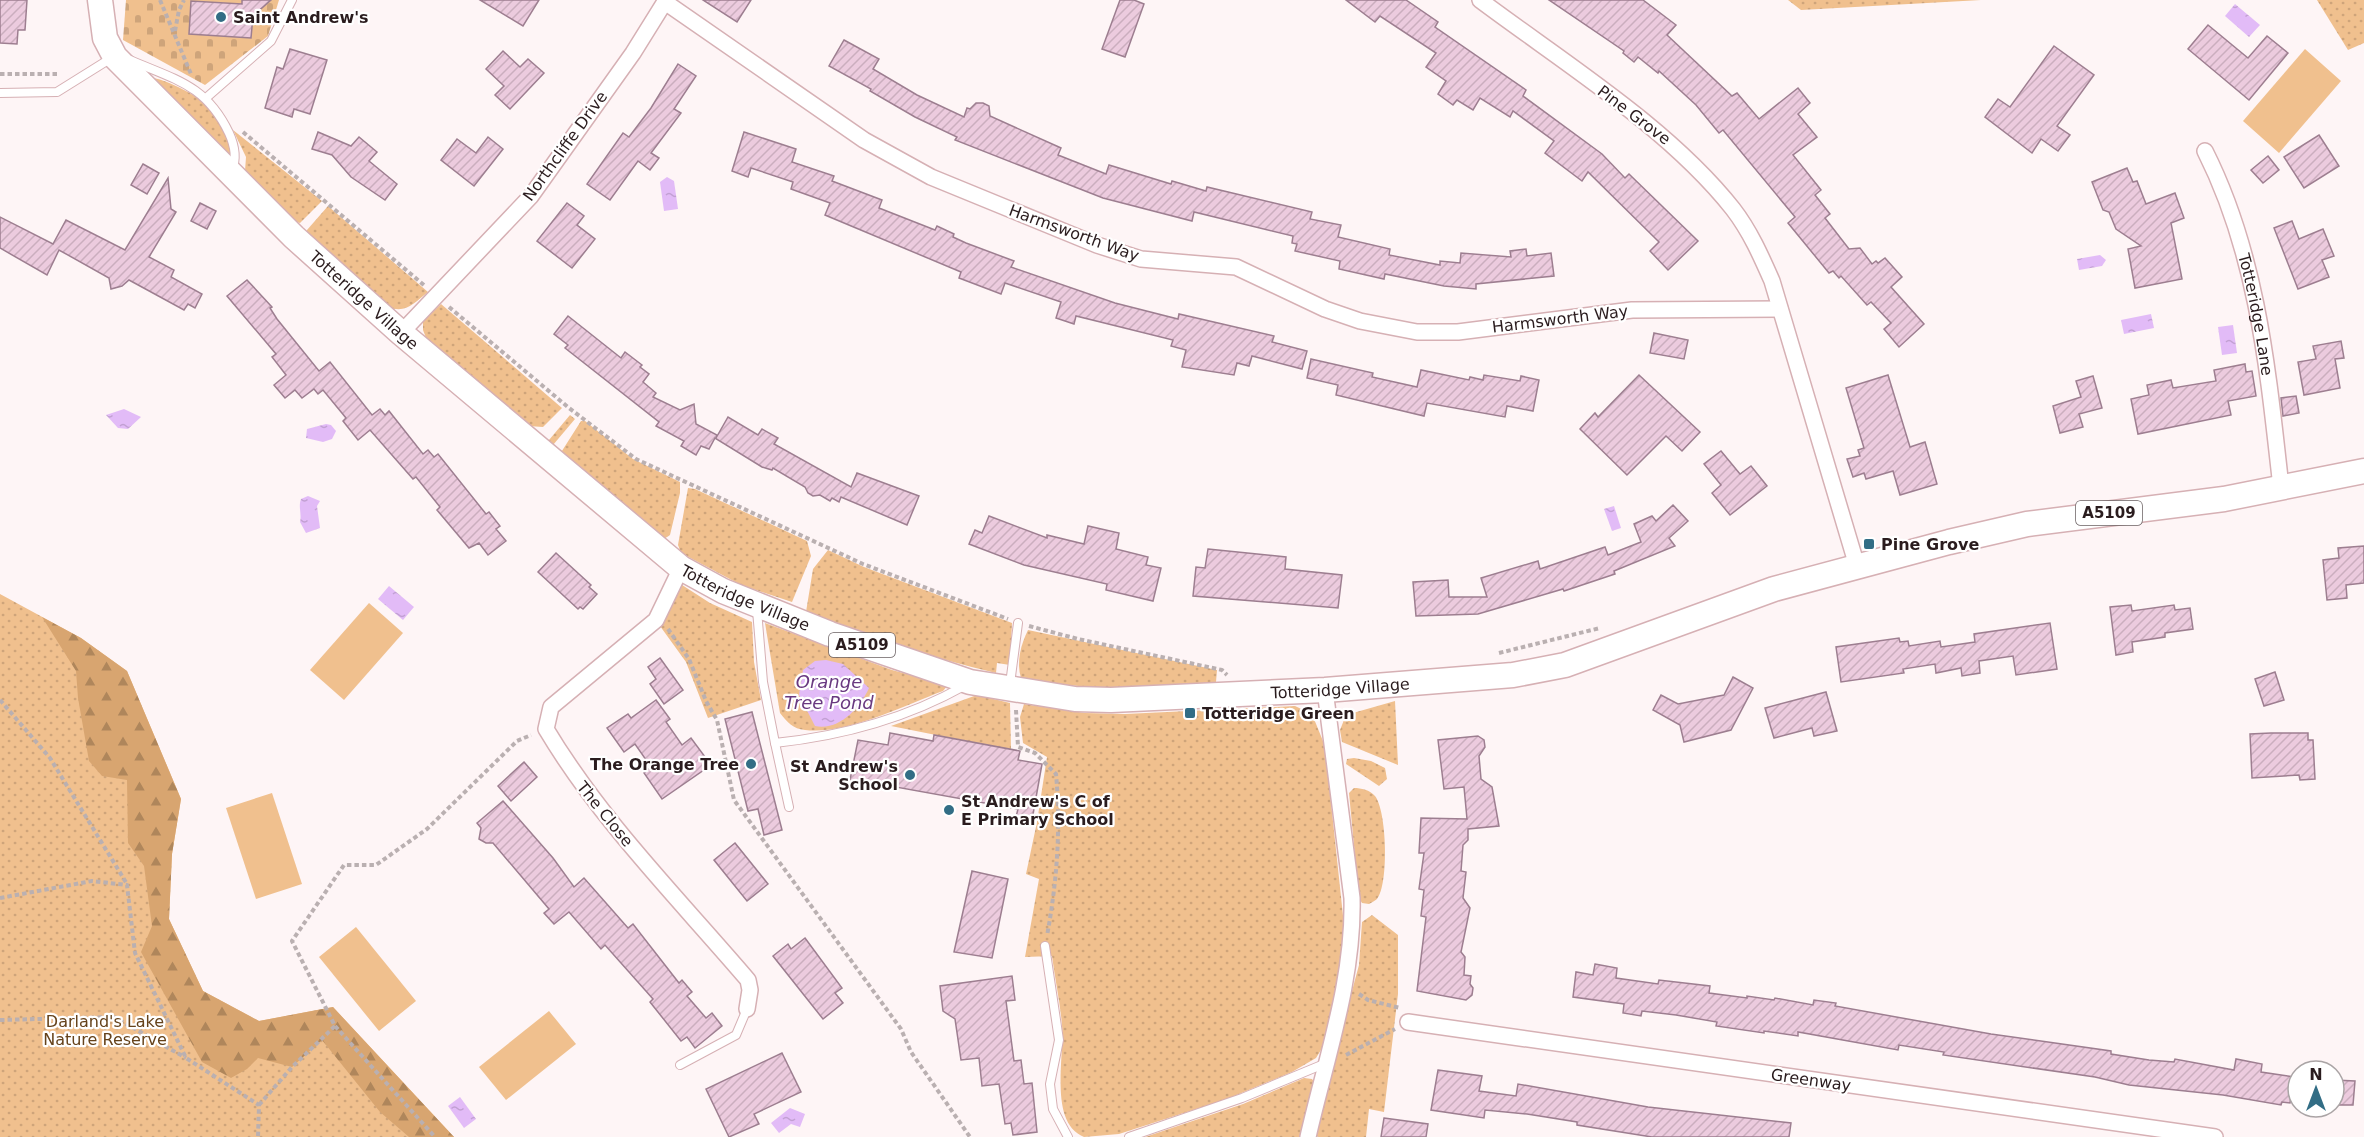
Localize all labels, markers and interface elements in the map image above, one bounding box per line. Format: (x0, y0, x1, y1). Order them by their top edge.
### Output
place label: Saint Andrew's (233, 8, 369, 27)
marker: Saint Andrew's (214, 10, 228, 24)
street label: Pine Grove (1594, 81, 1674, 149)
street label: Northcliffe Drive (519, 87, 611, 205)
street label: Harmsworth Way (1006, 201, 1142, 265)
street label: Totteridge Village (305, 246, 423, 353)
street label: Totteridge Lane (2234, 250, 2277, 377)
street label: Harmsworth Way (1491, 301, 1629, 337)
road number: A5109 (2076, 501, 2142, 525)
place label: Pine Grove (1881, 535, 1979, 554)
marker: Pine Grove (1862, 537, 1876, 551)
street label: Totteridge Village (677, 560, 813, 634)
road number: A5109 (829, 633, 895, 657)
water label: Orange Tree Pond (784, 671, 874, 713)
street label: Totteridge Village (1269, 674, 1410, 702)
place label: Totteridge Green (1202, 704, 1355, 723)
marker: Totteridge Green (1183, 706, 1197, 720)
place label: The Orange Tree (590, 755, 739, 774)
marker: The Orange Tree (744, 757, 758, 771)
place label: St Andrew's School (790, 757, 898, 794)
marker: St Andrew's School (903, 768, 917, 782)
street label: The Close (572, 777, 637, 850)
place label: St Andrew's C of E Primary School (961, 792, 1114, 829)
marker: St Andrew's C of E Primary School (942, 803, 956, 817)
park label: Darland's Lake Nature Reserve (43, 1012, 167, 1049)
north arrow (2286, 1059, 2346, 1119)
street label: Greenway (1770, 1065, 1852, 1095)
text: N (2309, 1065, 2323, 1084)

